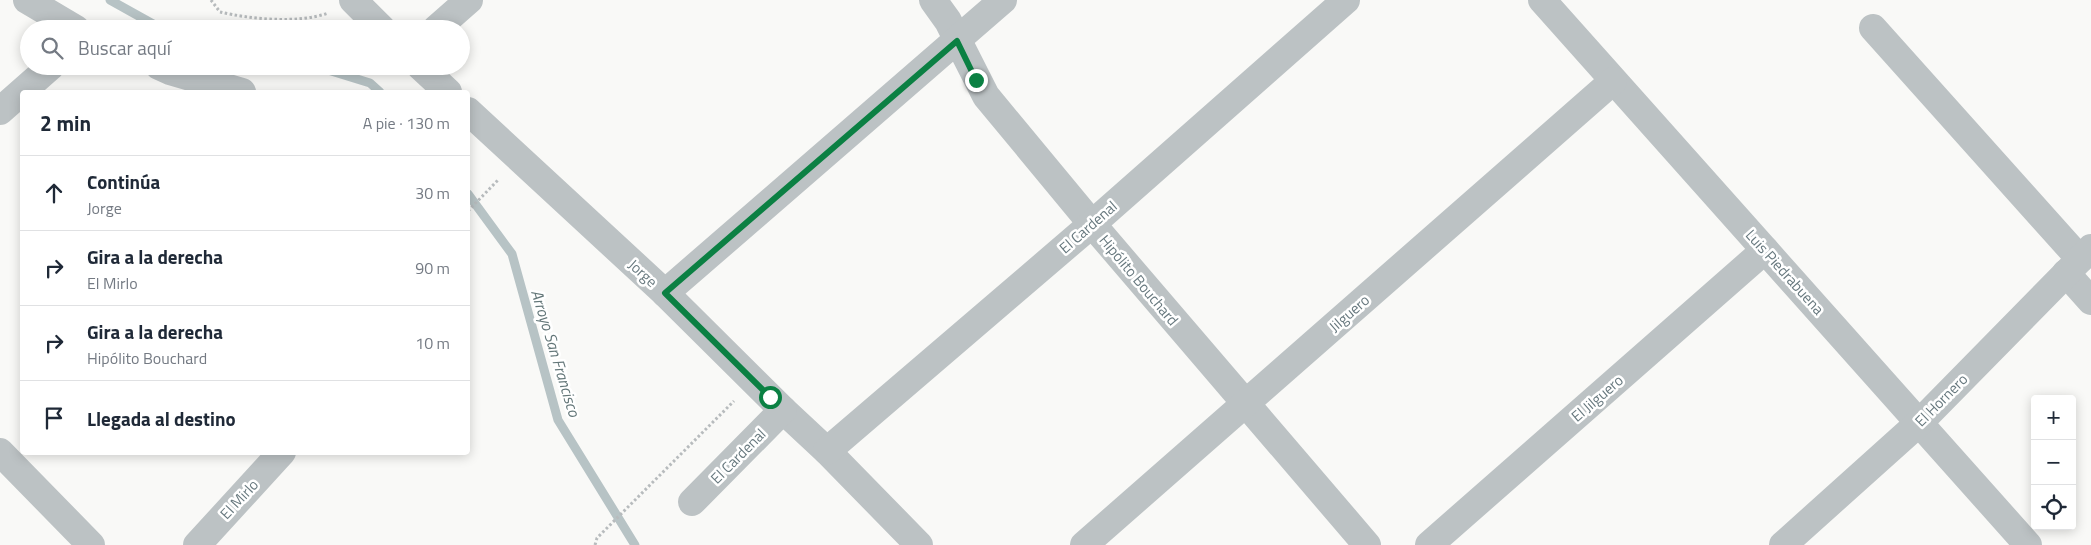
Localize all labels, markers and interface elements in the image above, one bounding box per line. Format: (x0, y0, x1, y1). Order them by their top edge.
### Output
search box (20, 20, 470, 75)
text: Buscar aquí (78, 33, 171, 62)
icon: search (38, 34, 66, 62)
route end (965, 69, 988, 92)
text: 2 min (40, 107, 91, 139)
text: A pie · 130 m (363, 111, 450, 135)
text: Continúa (87, 167, 160, 196)
icon: ahead (40, 179, 68, 207)
text: 30 m (415, 181, 450, 205)
street label: El Cardenal (1054, 195, 1122, 259)
text: Jorge (87, 196, 122, 220)
street label: Luis Piedrabuena (1740, 224, 1830, 320)
street label: Hipólito Bouchard (1094, 229, 1184, 331)
text: Gira a la derecha (87, 242, 223, 271)
icon: right (40, 254, 68, 282)
street label: Jorge (623, 254, 663, 292)
text: 90 m (415, 256, 450, 280)
text: El Mirlo (87, 271, 138, 295)
water label: Arroyo San Francisco (525, 287, 587, 421)
street label: Jilguero (1324, 289, 1374, 337)
text: Gira a la derecha (87, 317, 223, 346)
icon: right (40, 329, 68, 357)
text: 10 m (415, 331, 450, 355)
text: Hipólito Bouchard (87, 346, 207, 370)
street label: El Hornero (1909, 368, 1973, 432)
street label: El Jilguero (1566, 369, 1628, 427)
route start (759, 386, 782, 409)
map controls (2031, 395, 2076, 530)
button: + (2031, 395, 2076, 440)
icon: arrive (40, 404, 68, 432)
text: Llegada al destino (87, 404, 236, 433)
street label: El Cardenal (705, 423, 771, 489)
button: − (2031, 440, 2076, 485)
street label: El Mirlo (214, 474, 264, 524)
button: locate (2031, 485, 2076, 530)

